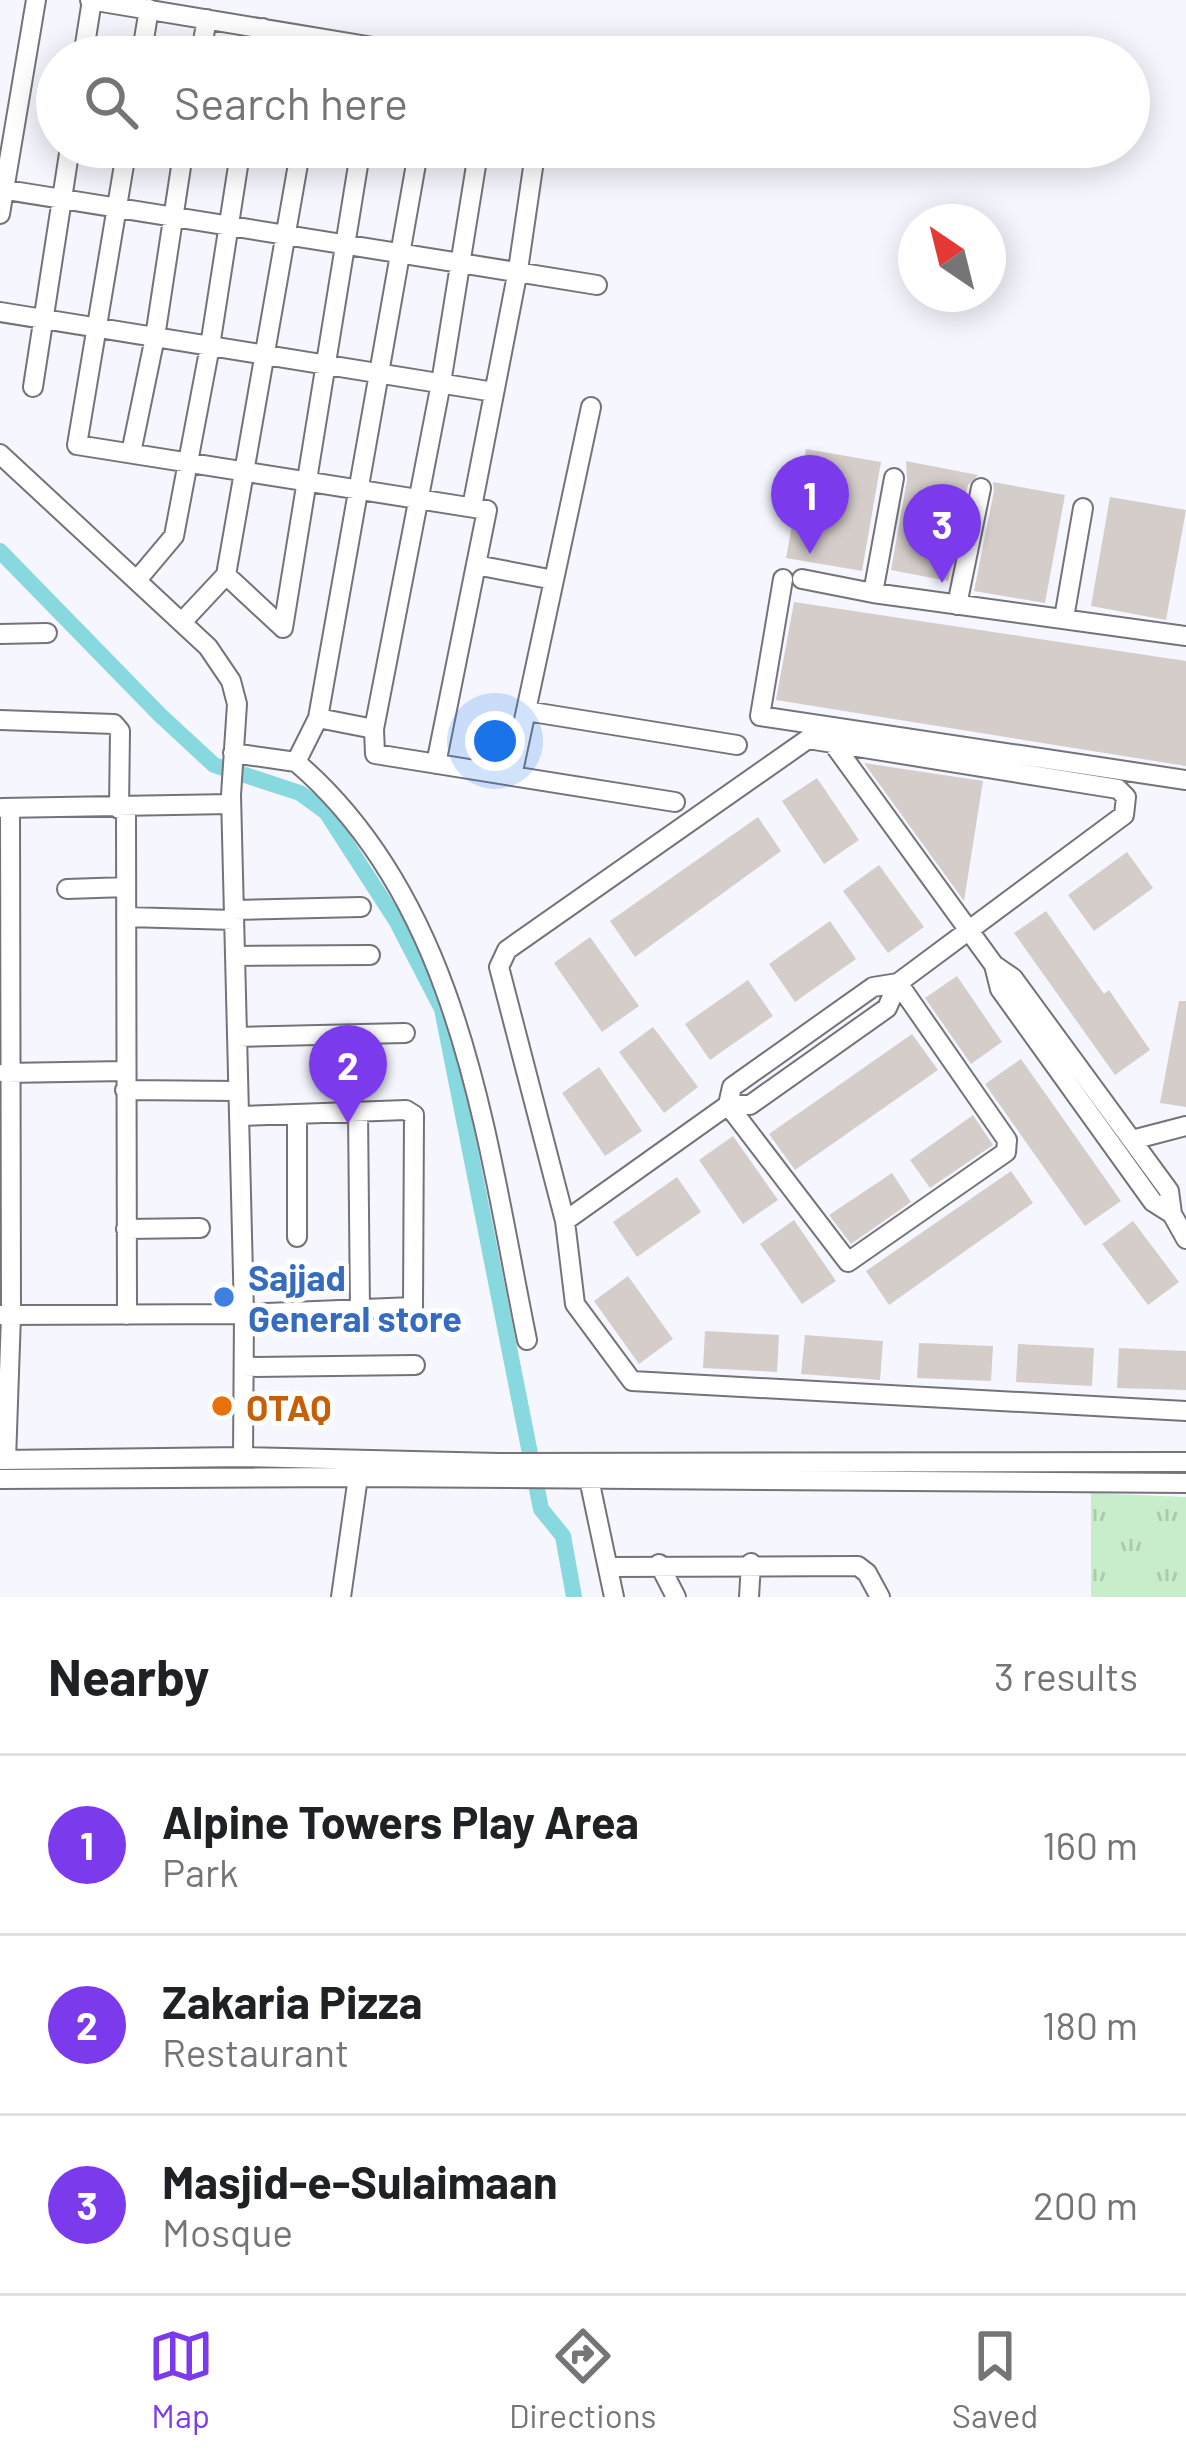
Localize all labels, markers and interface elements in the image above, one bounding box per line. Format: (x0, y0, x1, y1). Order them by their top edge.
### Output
search box (36, 36, 1150, 168)
icon: search (78, 69, 144, 135)
text: Search here (174, 75, 408, 129)
north arrow (898, 204, 1006, 312)
pin: 1 (771, 455, 849, 554)
pin: 3 (903, 484, 981, 583)
your location (465, 711, 525, 771)
pin: 2 (309, 1025, 387, 1124)
place label: Sajjad General store (248, 1255, 462, 1339)
marker: Sajjad General store (211, 1284, 237, 1310)
place label: OTAQ (246, 1385, 332, 1428)
marker: OTAQ (209, 1393, 235, 1419)
text: Nearby (48, 1645, 209, 1706)
text: 3 results (994, 1652, 1138, 1699)
text: Alpine Towers Play Area (162, 1794, 639, 1848)
text: 1 (80, 1821, 94, 1868)
text: 160 m (1042, 1821, 1138, 1868)
text: Park (162, 1848, 239, 1895)
text: Zakaria Pizza (162, 1974, 423, 2028)
text: 2 (76, 2001, 98, 2048)
text: 180 m (1042, 2001, 1138, 2048)
text: Restaurant (162, 2028, 349, 2075)
text: Masjid-e-Sulaimaan (162, 2154, 558, 2208)
text: 3 (76, 2181, 98, 2228)
text: 200 m (1033, 2181, 1138, 2228)
text: Mosque (162, 2208, 293, 2255)
tab: Map (148, 2323, 214, 2435)
tab: Directions (509, 2323, 656, 2435)
tab: Saved (952, 2323, 1038, 2435)

